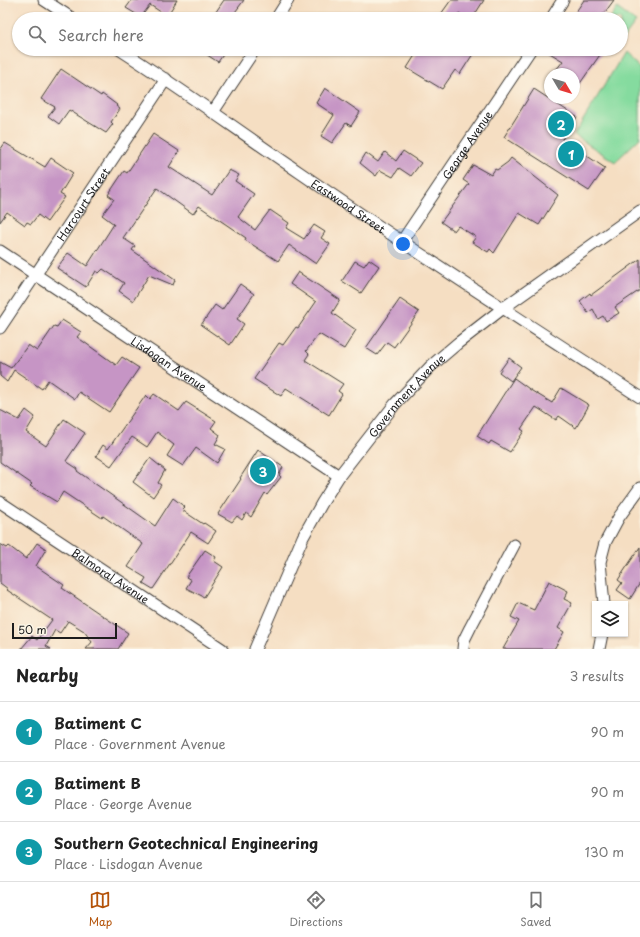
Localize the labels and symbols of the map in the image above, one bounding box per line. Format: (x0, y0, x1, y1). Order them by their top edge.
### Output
north arrow (544, 68, 580, 104)
street label: George Avenue (437, 107, 496, 182)
pin: 2 (548, 109, 574, 139)
pin: 1 (558, 139, 584, 169)
street label: Harcourt Street (52, 164, 114, 244)
street label: Eastwood Street (308, 174, 390, 237)
your location (393, 234, 413, 254)
street label: Lisdogan Avenue (128, 332, 210, 395)
street label: Government Avenue (364, 349, 448, 441)
pin: 3 (250, 456, 276, 486)
street label: Balmoral Avenue (69, 544, 153, 607)
scale bar (12, 621, 117, 640)

